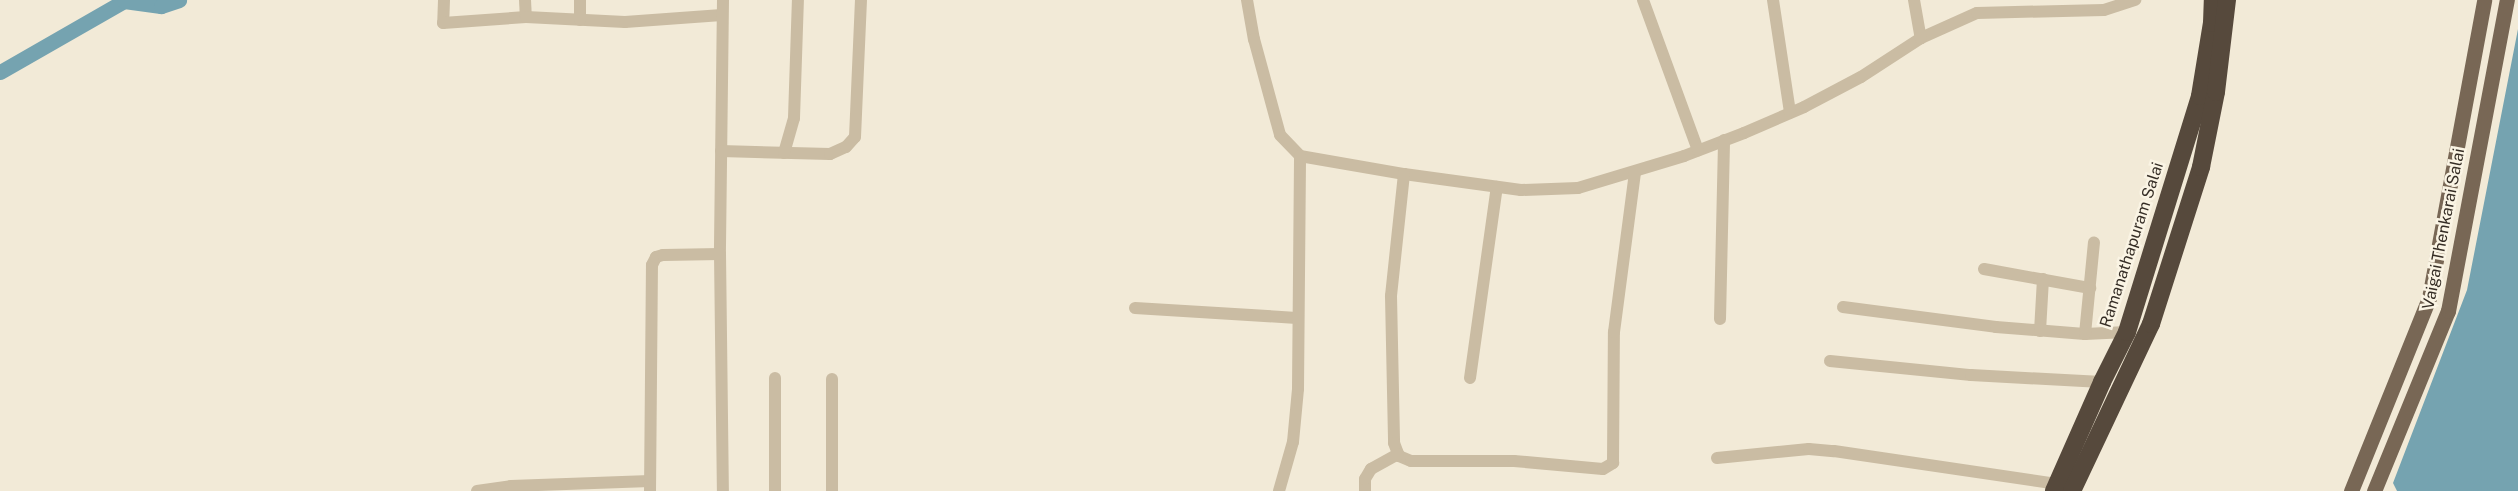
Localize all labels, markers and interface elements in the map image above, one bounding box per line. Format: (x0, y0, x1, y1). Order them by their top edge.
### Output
street label: Vaigai Thenkarai Salai (2419, 147, 2469, 311)
street label: Ramanathapuram Salai (2096, 160, 2168, 330)

